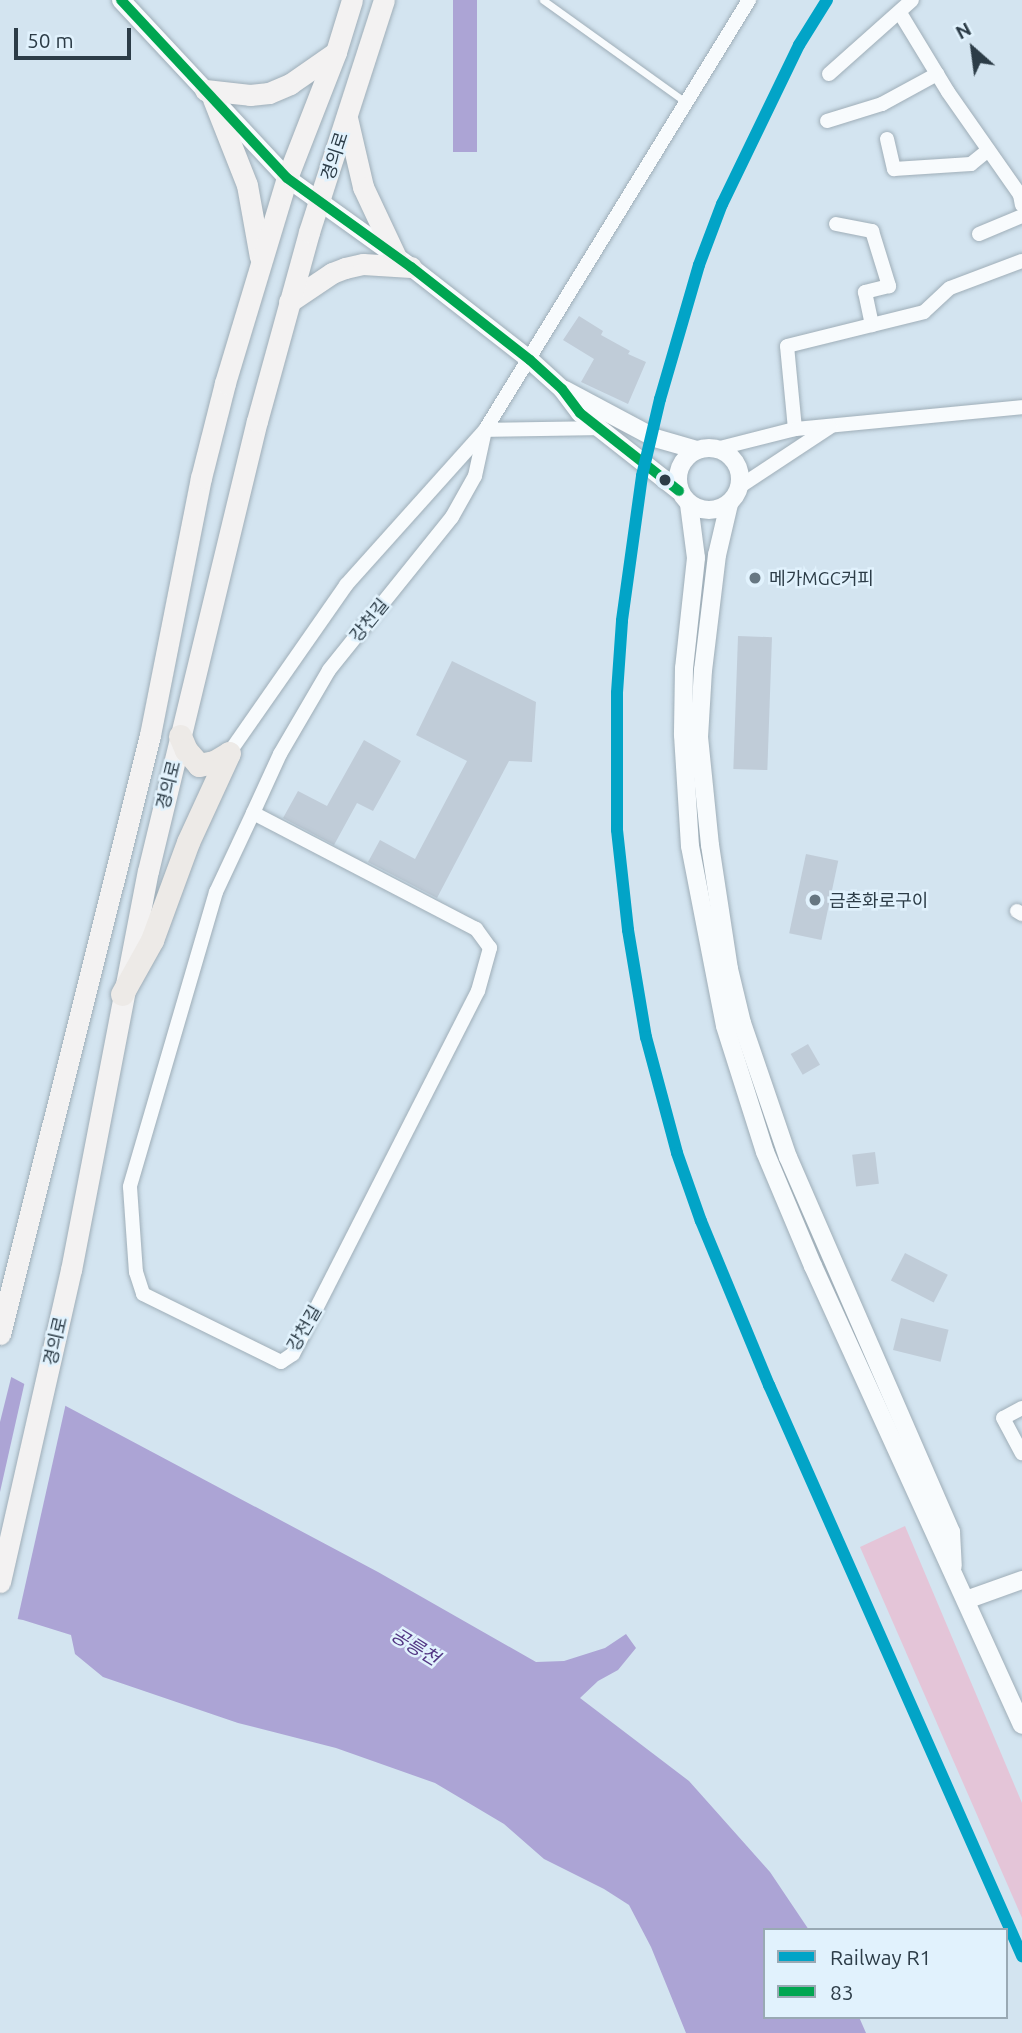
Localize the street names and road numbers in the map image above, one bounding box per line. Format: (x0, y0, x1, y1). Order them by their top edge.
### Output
street label: 경의로 (316, 129, 352, 183)
street label: 강천길 (345, 594, 393, 646)
street label: 경의로 (152, 758, 184, 812)
street label: 강천길 (282, 1301, 326, 1355)
street label: 경의로 (39, 1314, 71, 1368)

